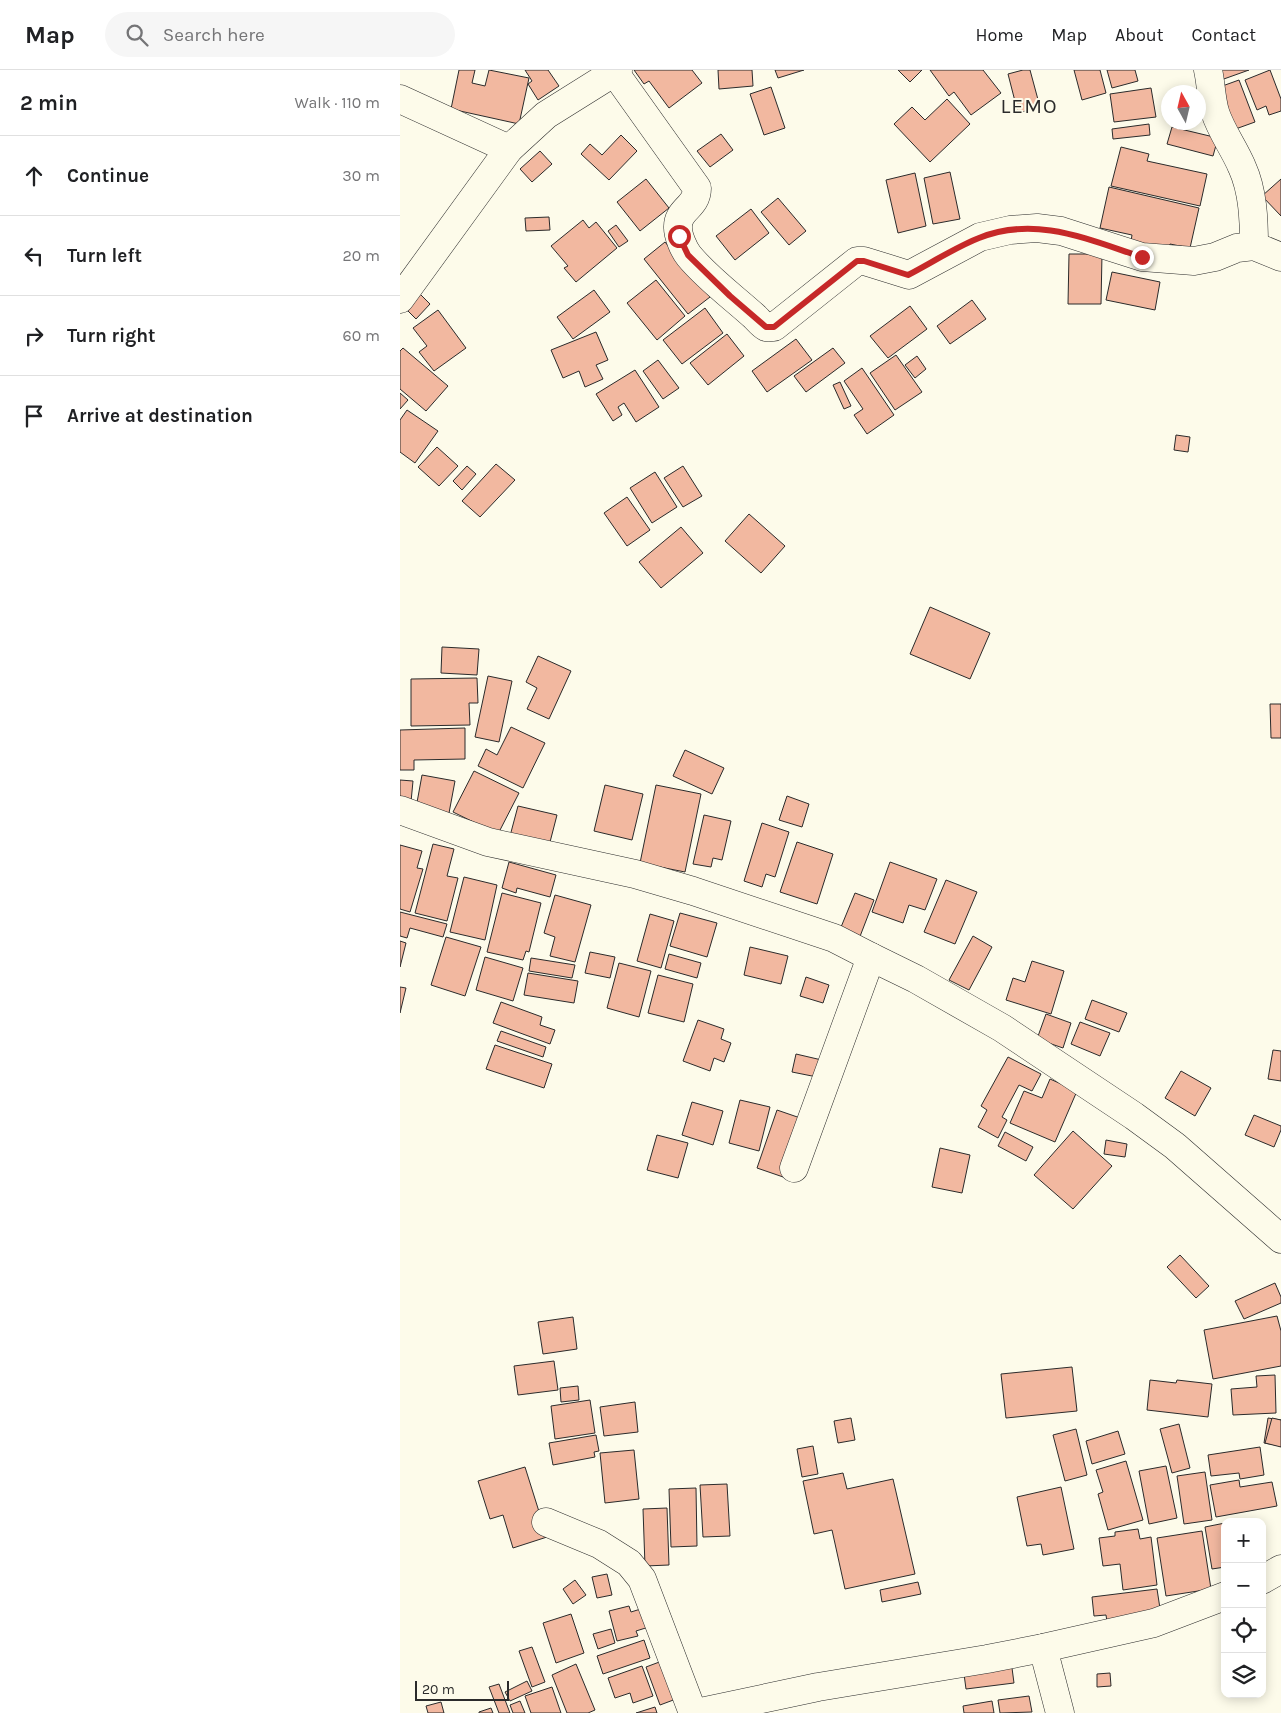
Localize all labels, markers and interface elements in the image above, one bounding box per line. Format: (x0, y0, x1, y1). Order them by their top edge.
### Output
search box (105, 12, 455, 57)
text: Map (25, 21, 75, 49)
icon: search (123, 21, 151, 49)
text: Search here (163, 24, 265, 46)
text: Home (975, 24, 1023, 46)
text: Map (1051, 24, 1087, 46)
text: About (1115, 24, 1164, 46)
text: Contact (1192, 24, 1256, 46)
north arrow (1161, 85, 1206, 130)
text: 2 min (20, 91, 78, 115)
text: Walk · 110 m (295, 93, 380, 112)
district label: LEMO (1001, 94, 1057, 118)
icon: ahead (20, 162, 48, 190)
text: Continue (67, 165, 149, 187)
text: 30 m (342, 166, 380, 185)
route start (668, 225, 691, 248)
icon: left (20, 242, 48, 270)
text: Turn left (67, 245, 142, 267)
text: 20 m (342, 246, 380, 265)
route end (1131, 246, 1154, 269)
icon: right (20, 322, 48, 350)
text: Turn right (67, 325, 156, 347)
text: 60 m (343, 326, 380, 345)
icon: arrive (20, 402, 48, 430)
text: Arrive at destination (67, 405, 253, 427)
map controls (1221, 1518, 1266, 1698)
button: + (1221, 1518, 1266, 1563)
button: − (1221, 1563, 1266, 1608)
button: locate (1221, 1608, 1266, 1653)
button: layers (1221, 1653, 1266, 1698)
scale bar (415, 1678, 509, 1701)
text: 20 m (422, 1681, 455, 1698)

